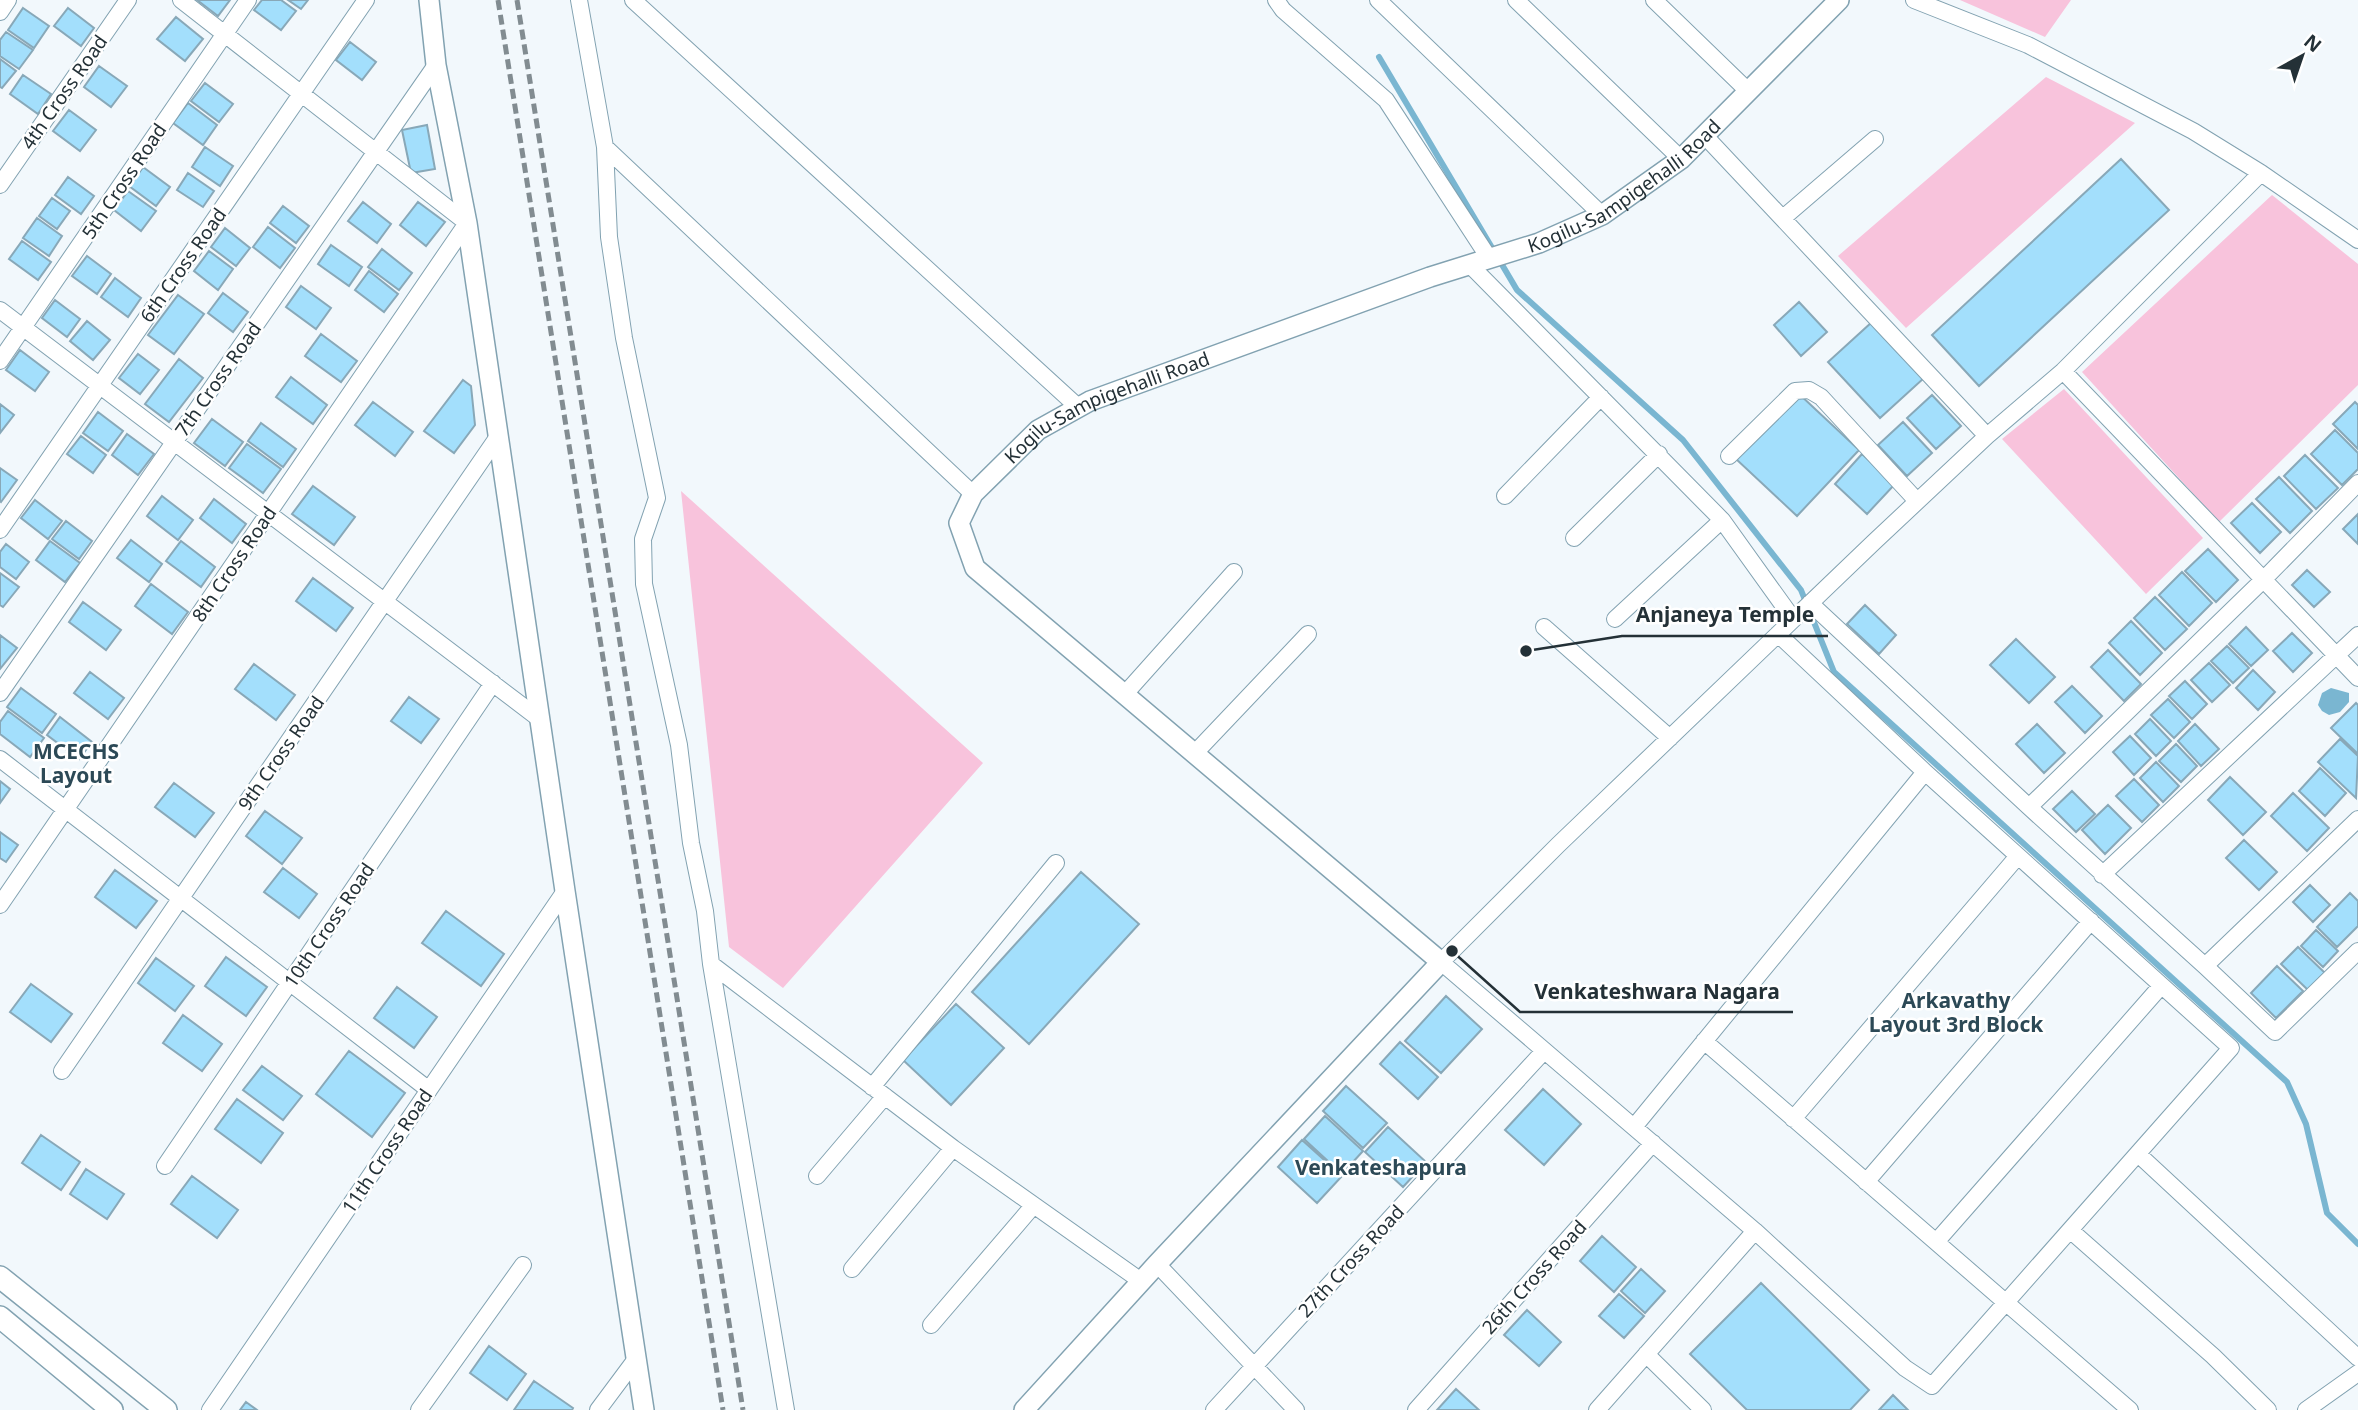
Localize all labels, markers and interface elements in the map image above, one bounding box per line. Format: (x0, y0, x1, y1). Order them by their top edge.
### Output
north arrow (2267, 21, 2337, 91)
text: N (2299, 28, 2327, 58)
street label: 4th Cross Road (15, 30, 113, 154)
street label: Kogilu-Sampigehalli Road (1524, 113, 1726, 259)
street label: 5th Cross Road (76, 118, 172, 244)
street label: 6th Cross Road (134, 203, 232, 327)
street label: 7th Cross Road (169, 317, 267, 441)
street label: Kogilu-Sampigehalli Road (999, 346, 1213, 469)
street label: 8th Cross Road (186, 501, 282, 627)
callout: Anjaneya Temple (1622, 594, 1828, 636)
text: Anjaneya Temple (1636, 600, 1814, 628)
street label: 9th Cross Road (232, 691, 330, 815)
district label: MCECHS Layout (33, 737, 119, 789)
street label: 10th Cross Road (278, 858, 380, 992)
callout: Venkateshwara Nagara (1520, 970, 1793, 1012)
text: Venkateshwara Nagara (1534, 977, 1780, 1005)
district label: Arkavathy Layout 3rd Block (1869, 986, 2044, 1038)
street label: 11th Cross Road (336, 1084, 438, 1218)
district label: Venkateshapura (1295, 1153, 1467, 1181)
street label: 27th Cross Road (1292, 1199, 1410, 1323)
street label: 26th Cross Road (1476, 1214, 1592, 1340)

